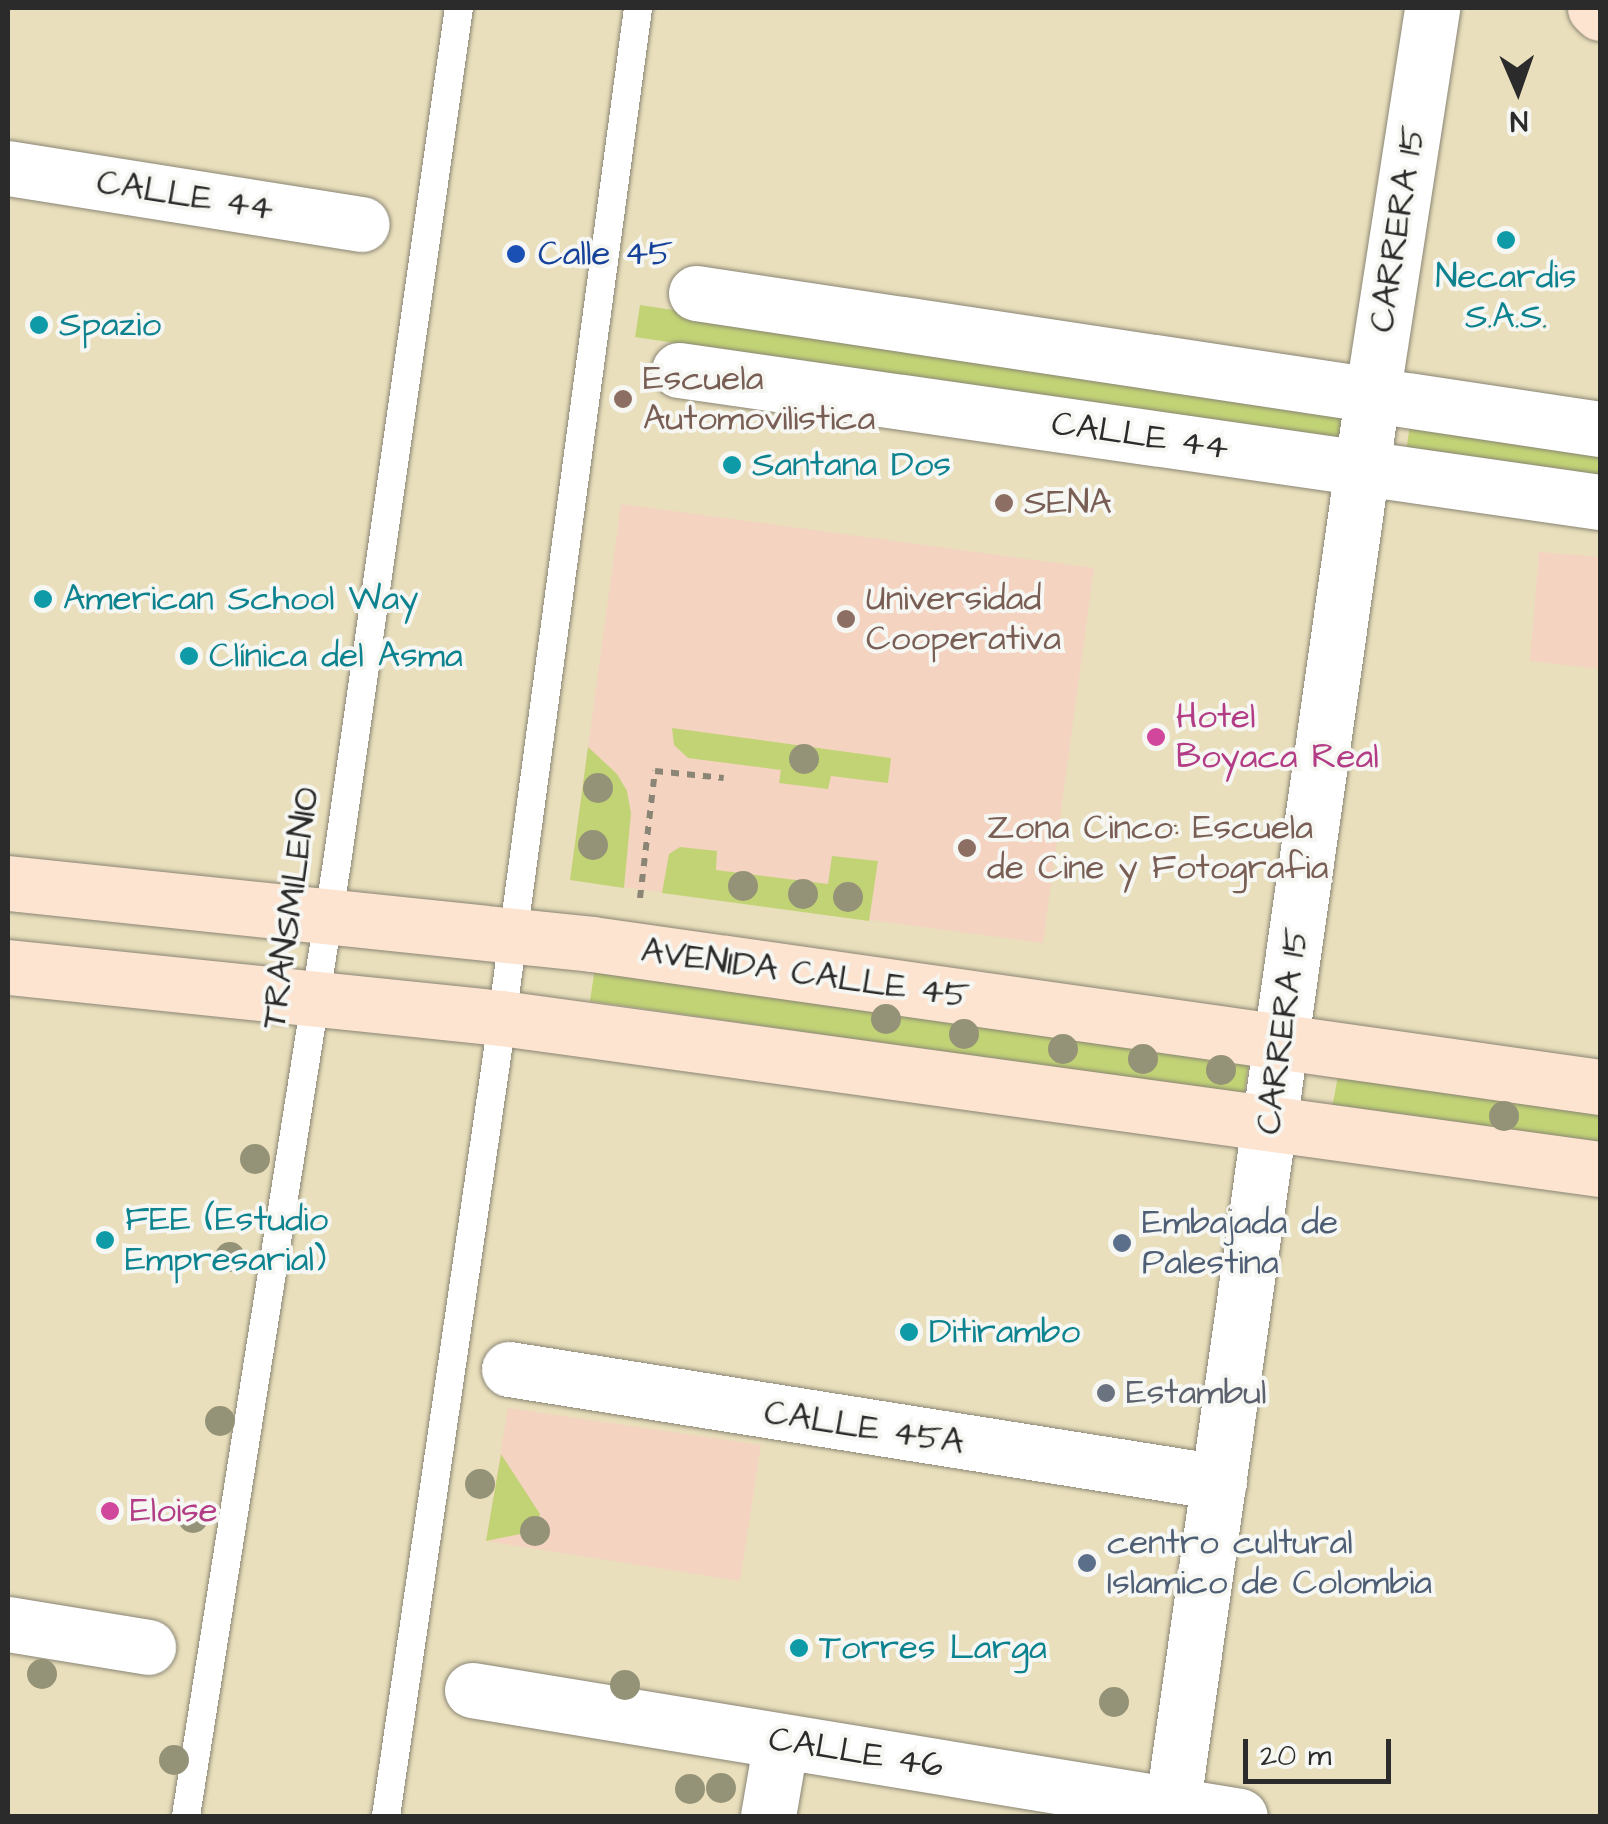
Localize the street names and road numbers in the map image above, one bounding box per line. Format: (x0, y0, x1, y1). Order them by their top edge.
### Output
street label: CARRERA 15 (1361, 123, 1435, 335)
street label: CALLE 44 (94, 161, 276, 231)
street label: CALLE 44 (1049, 403, 1231, 469)
street label: TRANSMILENIO (253, 785, 329, 1031)
street label: CARRERA 15 (1248, 925, 1318, 1137)
street label: AVENIDA CALLE 45 (638, 930, 972, 1018)
street label: CALLE 45A (761, 1392, 967, 1464)
street label: CALLE 46 (766, 1718, 946, 1788)

